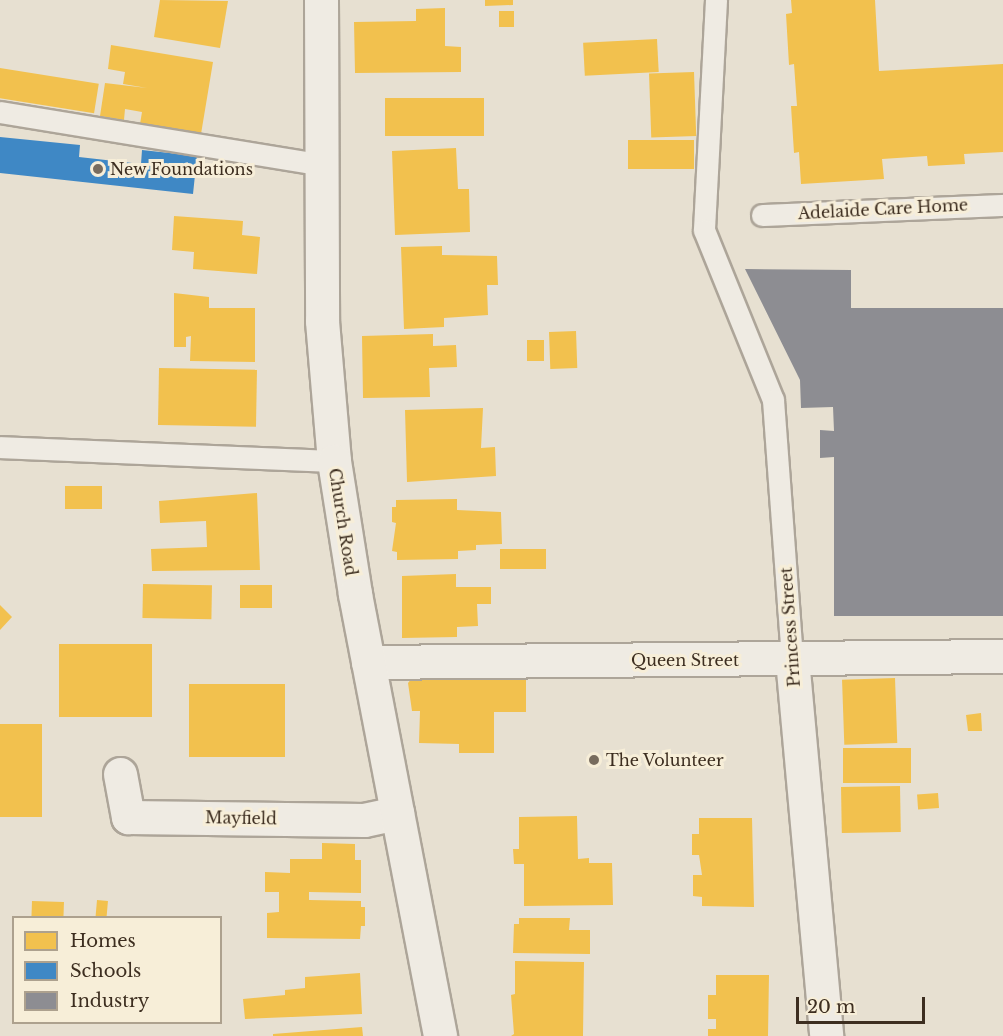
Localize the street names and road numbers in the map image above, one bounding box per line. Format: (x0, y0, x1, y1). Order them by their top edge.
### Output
street label: Adelaide Care Home (798, 195, 968, 223)
street label: Church Road (325, 467, 361, 577)
street label: Princess Street (776, 566, 804, 688)
street label: Queen Street (631, 650, 739, 670)
street label: Mayfield (205, 808, 277, 828)

